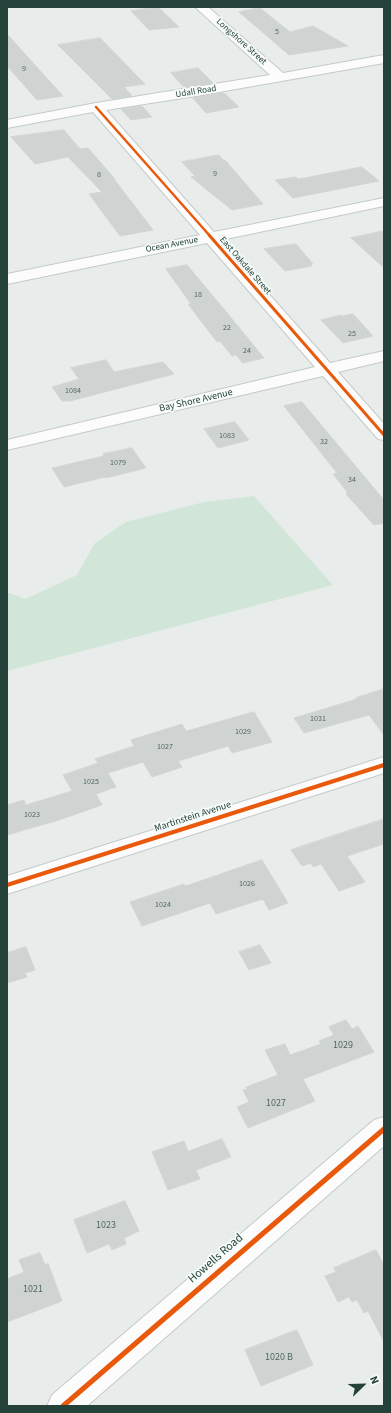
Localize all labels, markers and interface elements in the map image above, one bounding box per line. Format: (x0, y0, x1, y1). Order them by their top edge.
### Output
street label: Longshore Street (214, 17, 268, 67)
house number: 5 (275, 27, 279, 37)
house number: 9 (22, 64, 26, 74)
street label: Udall Road (175, 83, 217, 101)
house number: 9 (213, 169, 217, 179)
house number: 8 (97, 170, 101, 180)
street label: Ocean Avenue (145, 235, 199, 255)
street label: East Oakdale Street (217, 235, 273, 297)
house number: 18 (194, 290, 202, 300)
house number: 22 (223, 323, 231, 333)
house number: 25 (348, 329, 356, 339)
house number: 24 (243, 346, 251, 356)
house number: 1084 (65, 386, 81, 396)
street label: Bay Shore Avenue (158, 387, 234, 415)
house number: 1083 (219, 431, 235, 441)
house number: 32 (320, 437, 328, 447)
house number: 1079 (110, 458, 126, 468)
house number: 34 (348, 475, 356, 485)
house number: 1031 (310, 714, 326, 724)
house number: 1029 (235, 727, 251, 737)
house number: 1027 (157, 742, 173, 752)
house number: 1025 (83, 777, 99, 787)
street label: Martinstein Avenue (153, 799, 233, 835)
house number: 1023 (24, 810, 40, 820)
house number: 1026 (239, 879, 255, 889)
house number: 1024 (155, 900, 171, 910)
house number: 1029 (333, 1040, 353, 1052)
house number: 1027 (266, 1098, 286, 1110)
house number: 1023 (96, 1220, 116, 1232)
street label: Howells Road (186, 1231, 246, 1287)
house number: 1021 (23, 1284, 43, 1296)
house number: 1020 B (265, 1352, 293, 1364)
north arrow (343, 1365, 383, 1405)
text: N (366, 1374, 383, 1386)

